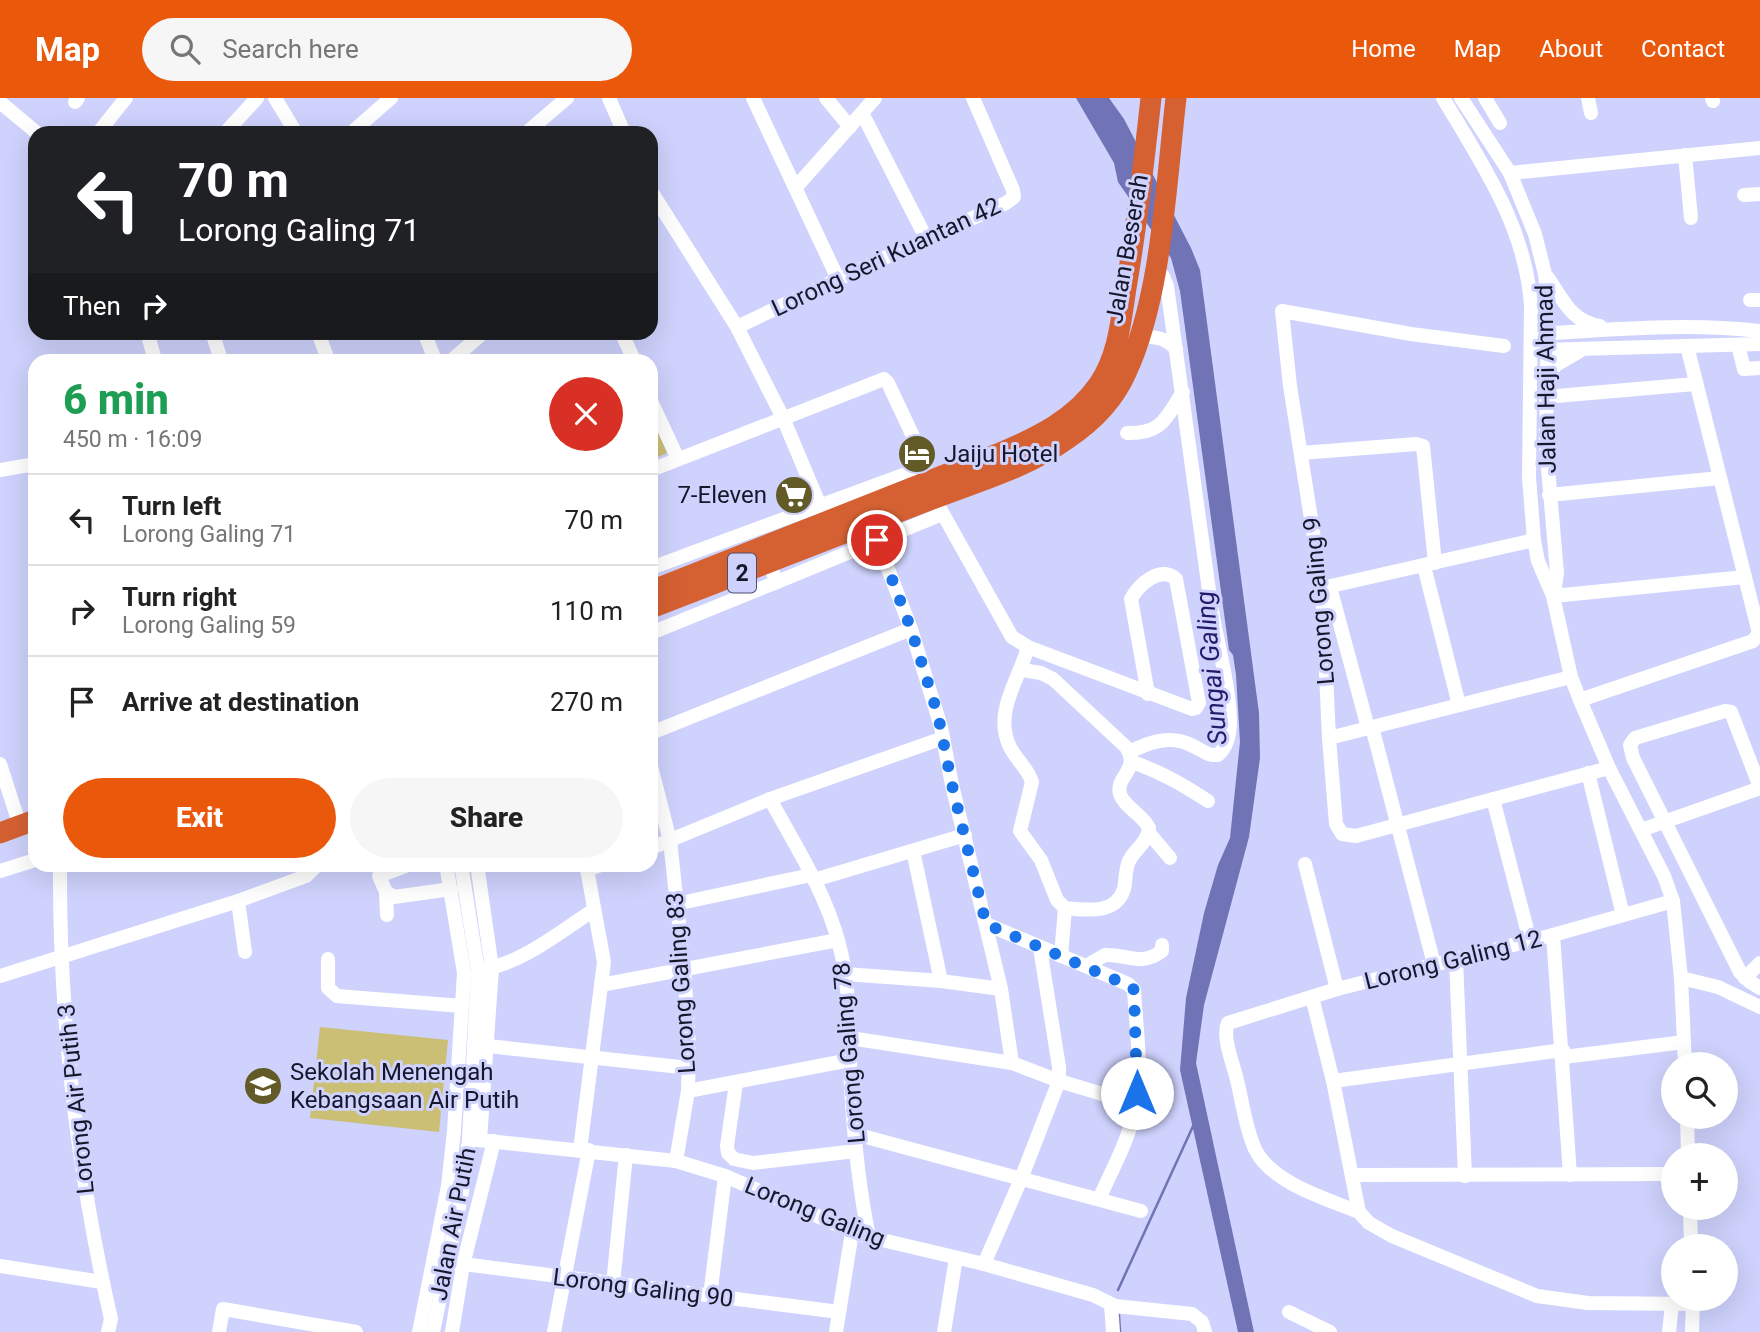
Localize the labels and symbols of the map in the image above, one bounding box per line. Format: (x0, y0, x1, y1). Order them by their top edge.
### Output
street label: Jalan Beserah (1100, 172, 1154, 326)
street label: Lorong Seri Kuantan 42 (767, 192, 1005, 322)
street label: Jalan Haji Ahmad (1530, 284, 1562, 474)
hotel icon: Jaiju Hotel (896, 433, 938, 475)
place label: Jaiju Hotel (944, 440, 1058, 468)
supermarket icon: 7-Eleven (773, 474, 815, 516)
place label: 7-Eleven (677, 481, 767, 509)
pin (847, 510, 907, 570)
street label: Lorong Galing 9 (1298, 516, 1340, 686)
road number: 2 (728, 554, 756, 593)
water label: Sungai Galing (1189, 590, 1233, 746)
street label: Lorong Galing 83 (661, 891, 701, 1075)
street label: Lorong Galing 12 (1361, 924, 1545, 996)
street label: Lorong Galing 78 (827, 961, 871, 1145)
street label: Lorong Air Putih 3 (52, 1002, 100, 1196)
position arrow (1100, 1056, 1174, 1130)
place label: Sekolah Menengah Kebangsaan Air Putih (290, 1058, 519, 1114)
school or university icon: Sekolah Menengah Kebangsaan Air Putih (242, 1065, 284, 1107)
street label: Jalan Air Putih (424, 1145, 482, 1303)
street label: Lorong Galing (741, 1171, 889, 1253)
street label: Lorong Galing 90 (551, 1263, 735, 1313)

